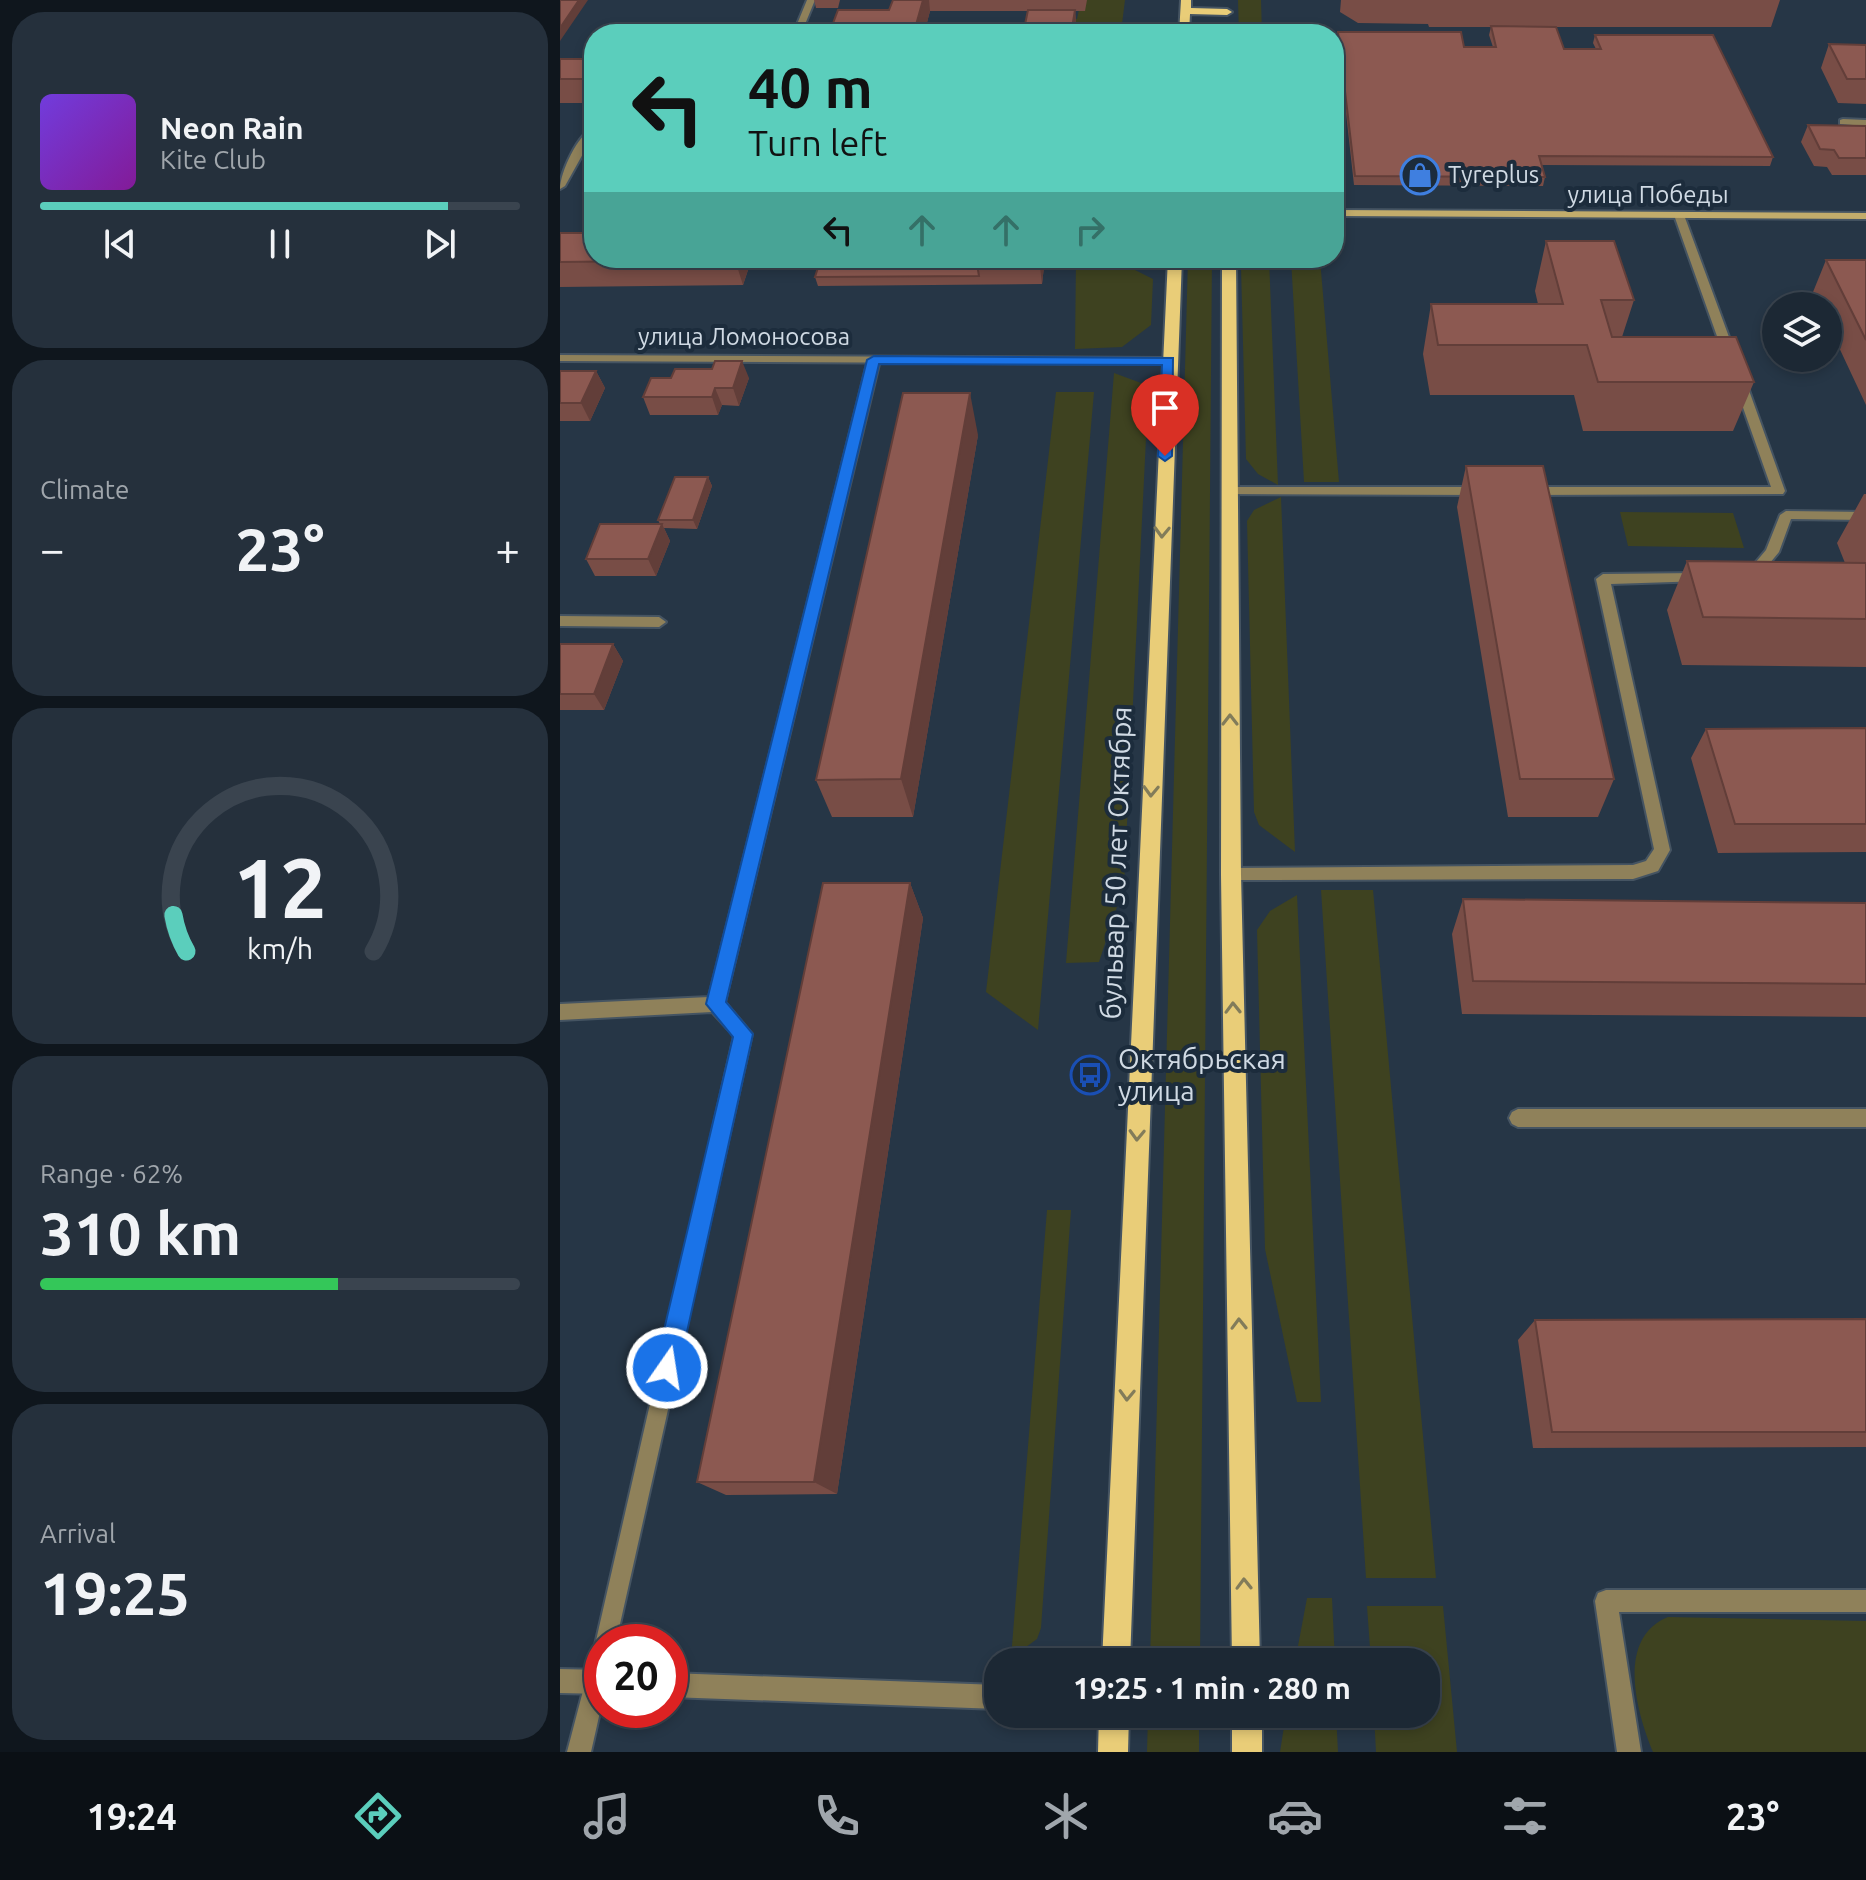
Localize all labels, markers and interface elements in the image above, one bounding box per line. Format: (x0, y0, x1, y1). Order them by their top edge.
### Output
icon: left (616, 56, 720, 160)
text: 40 m (748, 56, 873, 119)
text: Neon Rain (160, 111, 304, 145)
text: Turn left (748, 122, 887, 163)
text: Kite Club (160, 145, 266, 174)
shop icon: Tyreplus (1399, 154, 1441, 196)
place label: Tyreplus (1448, 161, 1539, 188)
street label: улица Победы (1568, 181, 1729, 208)
icon: left (816, 208, 860, 252)
icon: ahead (900, 208, 944, 252)
icon: ahead (984, 208, 1028, 252)
icon: right (1068, 208, 1112, 252)
icon: previous (98, 222, 142, 266)
icon: pause (258, 222, 302, 266)
icon: next (418, 222, 462, 266)
map controls (1762, 292, 1842, 372)
button: layers (1762, 292, 1842, 372)
street label: улица Ломоносова (638, 323, 850, 350)
pin (1131, 374, 1199, 456)
icon: arrive (1143, 386, 1187, 430)
text: Climate (40, 475, 129, 504)
text: 23° (236, 515, 324, 582)
text: − (40, 524, 65, 573)
text: + (495, 524, 520, 573)
one-way arrow (1153, 526, 1170, 539)
street label: бульвар 50 лет Октября (1095, 706, 1136, 1020)
one-way arrow (1221, 713, 1239, 726)
one-way arrow (1143, 785, 1160, 798)
text: 12 (233, 840, 327, 934)
text: km/h (247, 932, 313, 964)
one-way arrow (1225, 1001, 1242, 1014)
place label: Октябрьская улица (1118, 1043, 1286, 1106)
bus stop icon: Октябрьская улица (1069, 1054, 1111, 1096)
one-way arrow (1129, 1129, 1146, 1142)
text: Range · 62% (40, 1159, 183, 1188)
text: 310 km (40, 1199, 241, 1266)
one-way arrow (1231, 1317, 1248, 1330)
position arrow (625, 1326, 709, 1410)
one-way arrow (1119, 1389, 1136, 1402)
text: Arrival (40, 1519, 116, 1548)
text: 19:25 (40, 1559, 190, 1626)
one-way arrow (1236, 1577, 1253, 1590)
speed limit sign: 20 (584, 1624, 688, 1728)
text: 19:25 · 1 min · 280 m (1073, 1671, 1351, 1705)
icon: directions (350, 1788, 406, 1844)
icon: music (579, 1788, 635, 1844)
icon: phone (809, 1788, 865, 1844)
icon: climate (1038, 1788, 1094, 1844)
icon: car (1267, 1788, 1323, 1844)
icon: filters (1497, 1788, 1553, 1844)
text: 19:24 (87, 1796, 177, 1837)
text: 23° (1726, 1796, 1779, 1837)

